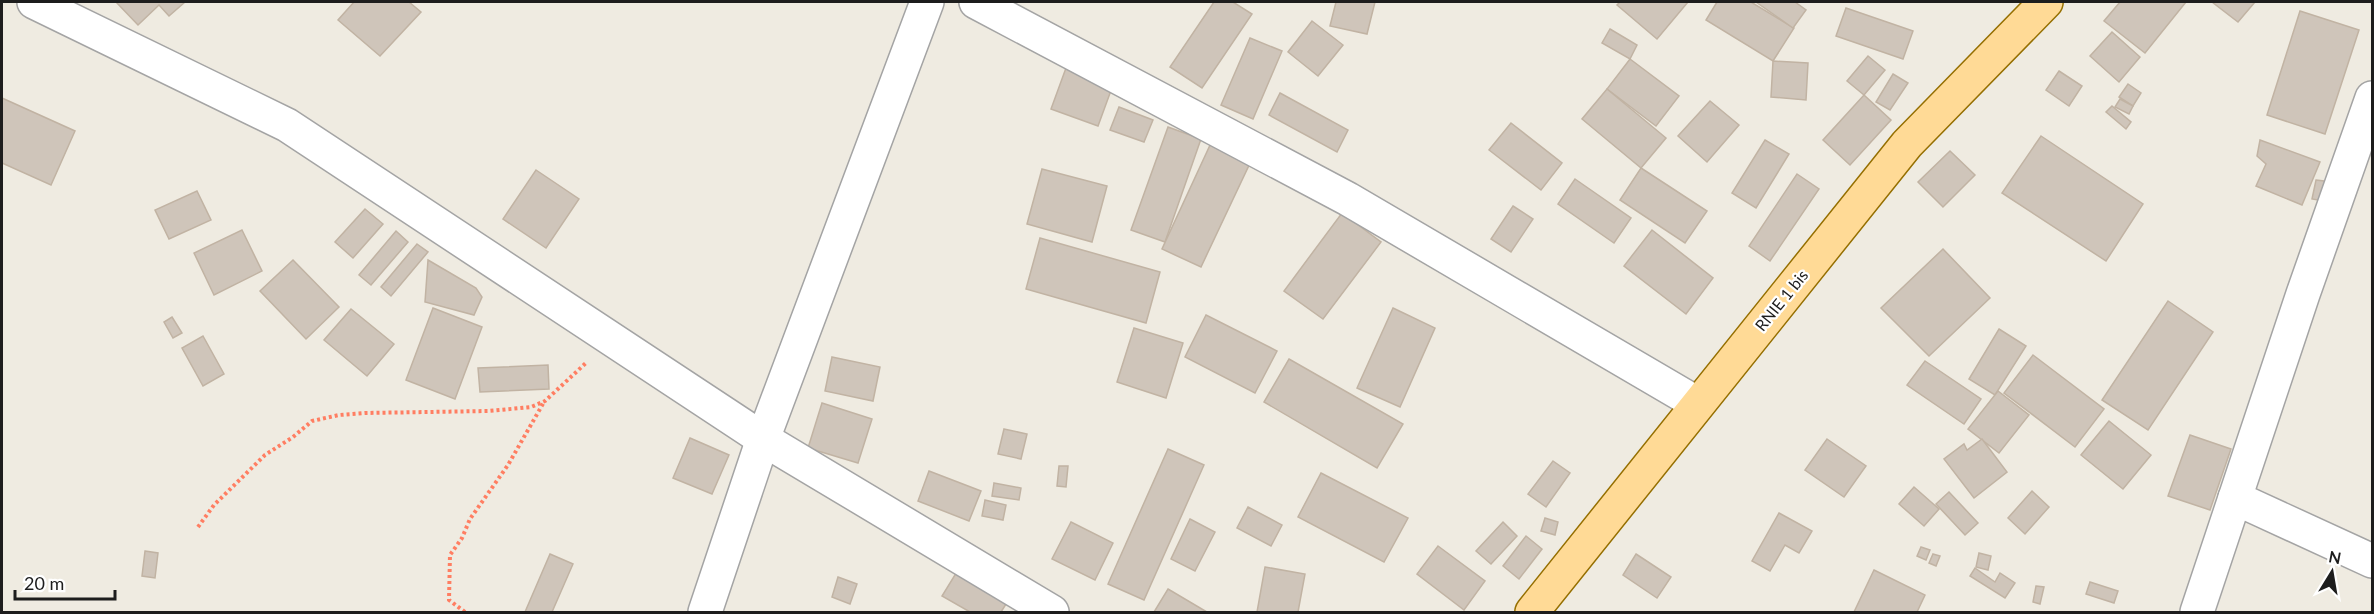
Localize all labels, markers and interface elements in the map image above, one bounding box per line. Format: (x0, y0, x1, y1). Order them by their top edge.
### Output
street label: RNIE 1 bis (1751, 266, 1811, 334)
north arrow (2302, 542, 2362, 602)
text: N (2327, 546, 2343, 567)
scale bar (15, 563, 116, 601)
text: 20 m (24, 572, 64, 594)

